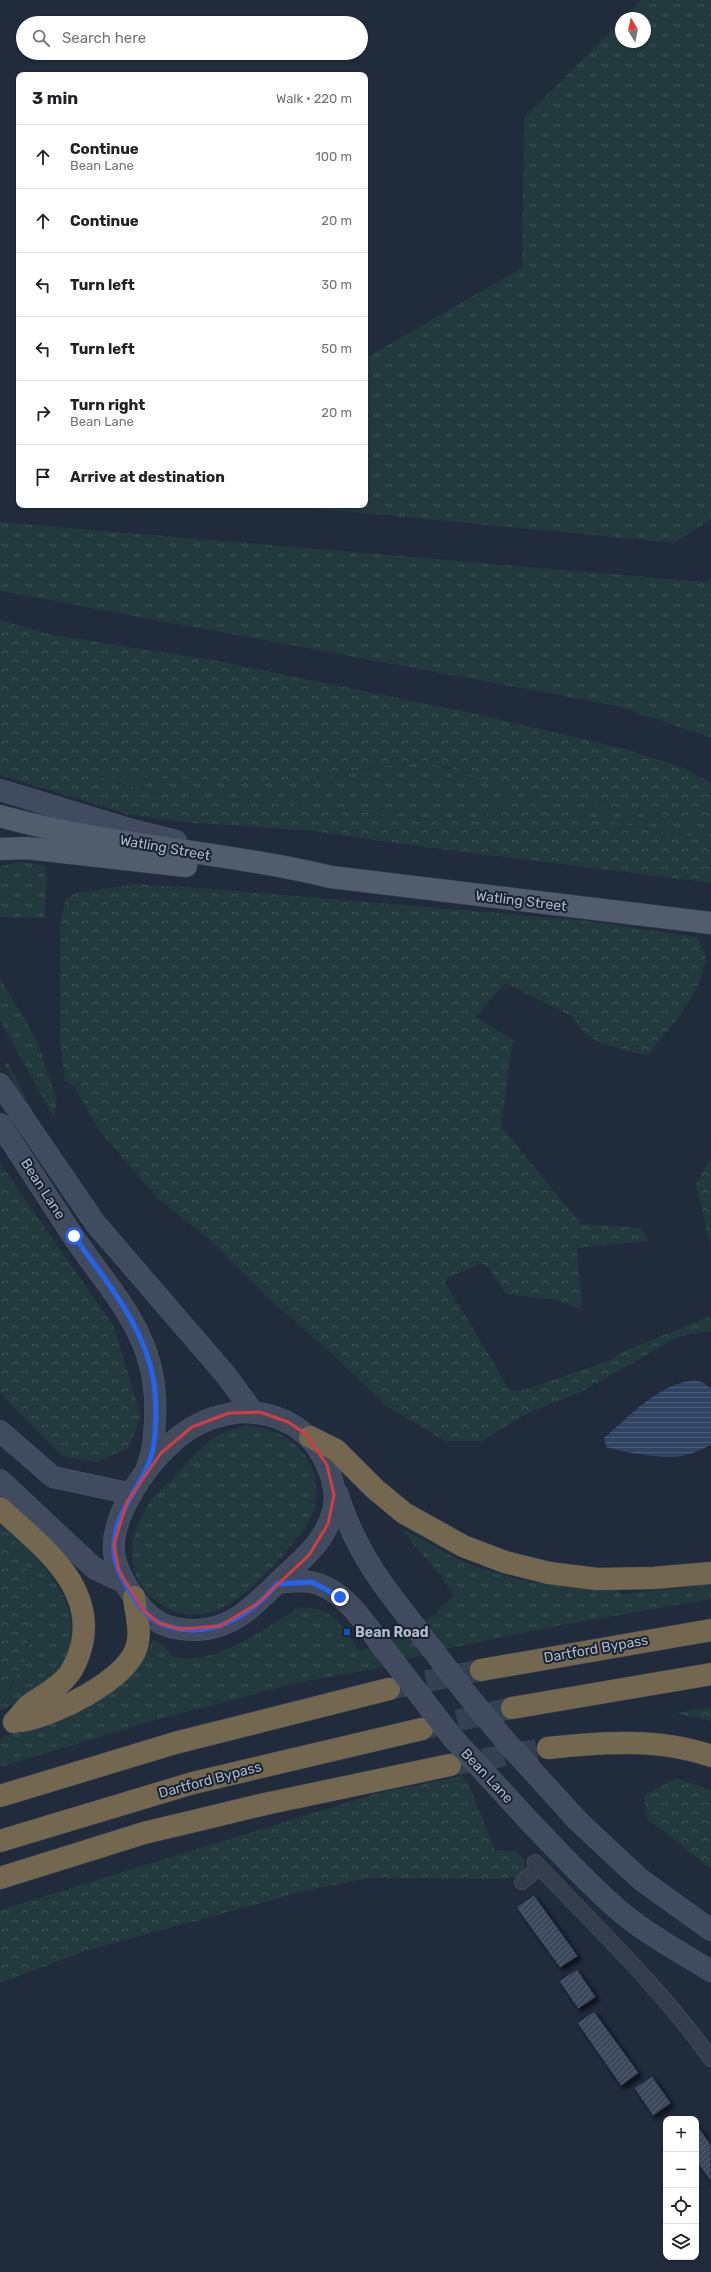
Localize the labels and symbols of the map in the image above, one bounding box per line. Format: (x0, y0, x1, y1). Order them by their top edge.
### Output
north arrow (615, 12, 651, 48)
street label: Watling Street (118, 832, 212, 864)
street label: Watling Street (475, 887, 568, 915)
street label: Bean Lane (17, 1156, 69, 1223)
route start (65, 1227, 83, 1245)
route end (331, 1588, 349, 1606)
place label: Bean Road (355, 1624, 429, 1641)
marker: Bean Road (342, 1627, 352, 1637)
street label: Dartford Bypass (542, 1631, 650, 1667)
street label: Bean Lane (457, 1745, 517, 1807)
street label: Dartford Bypass (157, 1758, 263, 1802)

